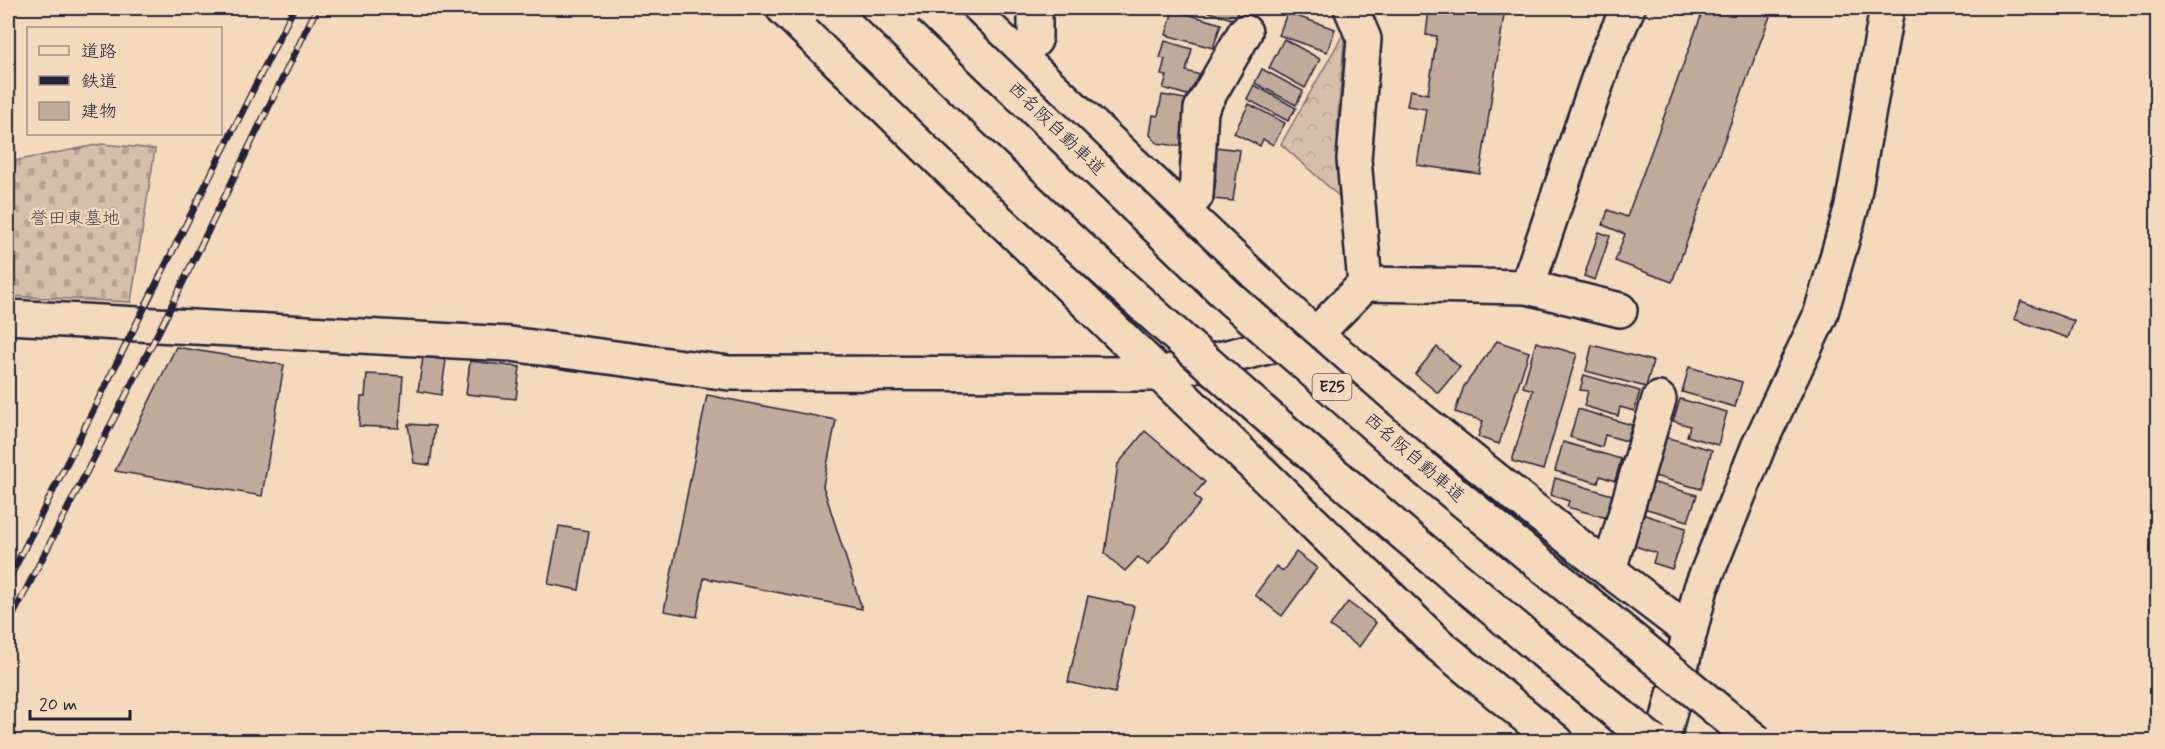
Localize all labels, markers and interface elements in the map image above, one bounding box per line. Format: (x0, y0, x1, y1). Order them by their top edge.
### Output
legend (27, 27, 222, 135)
text: 道路 (81, 40, 117, 64)
text: 鉄道 (81, 70, 117, 94)
street label: 西名阪自動車道 (1002, 77, 1110, 181)
text: 建物 (81, 100, 117, 124)
park label: 誉田東墓地 (30, 207, 120, 231)
road number: E25 (1312, 374, 1352, 400)
street label: 西名阪自動車道 (1359, 408, 1469, 508)
scale bar (30, 683, 130, 721)
text: 20 m (39, 693, 77, 717)

